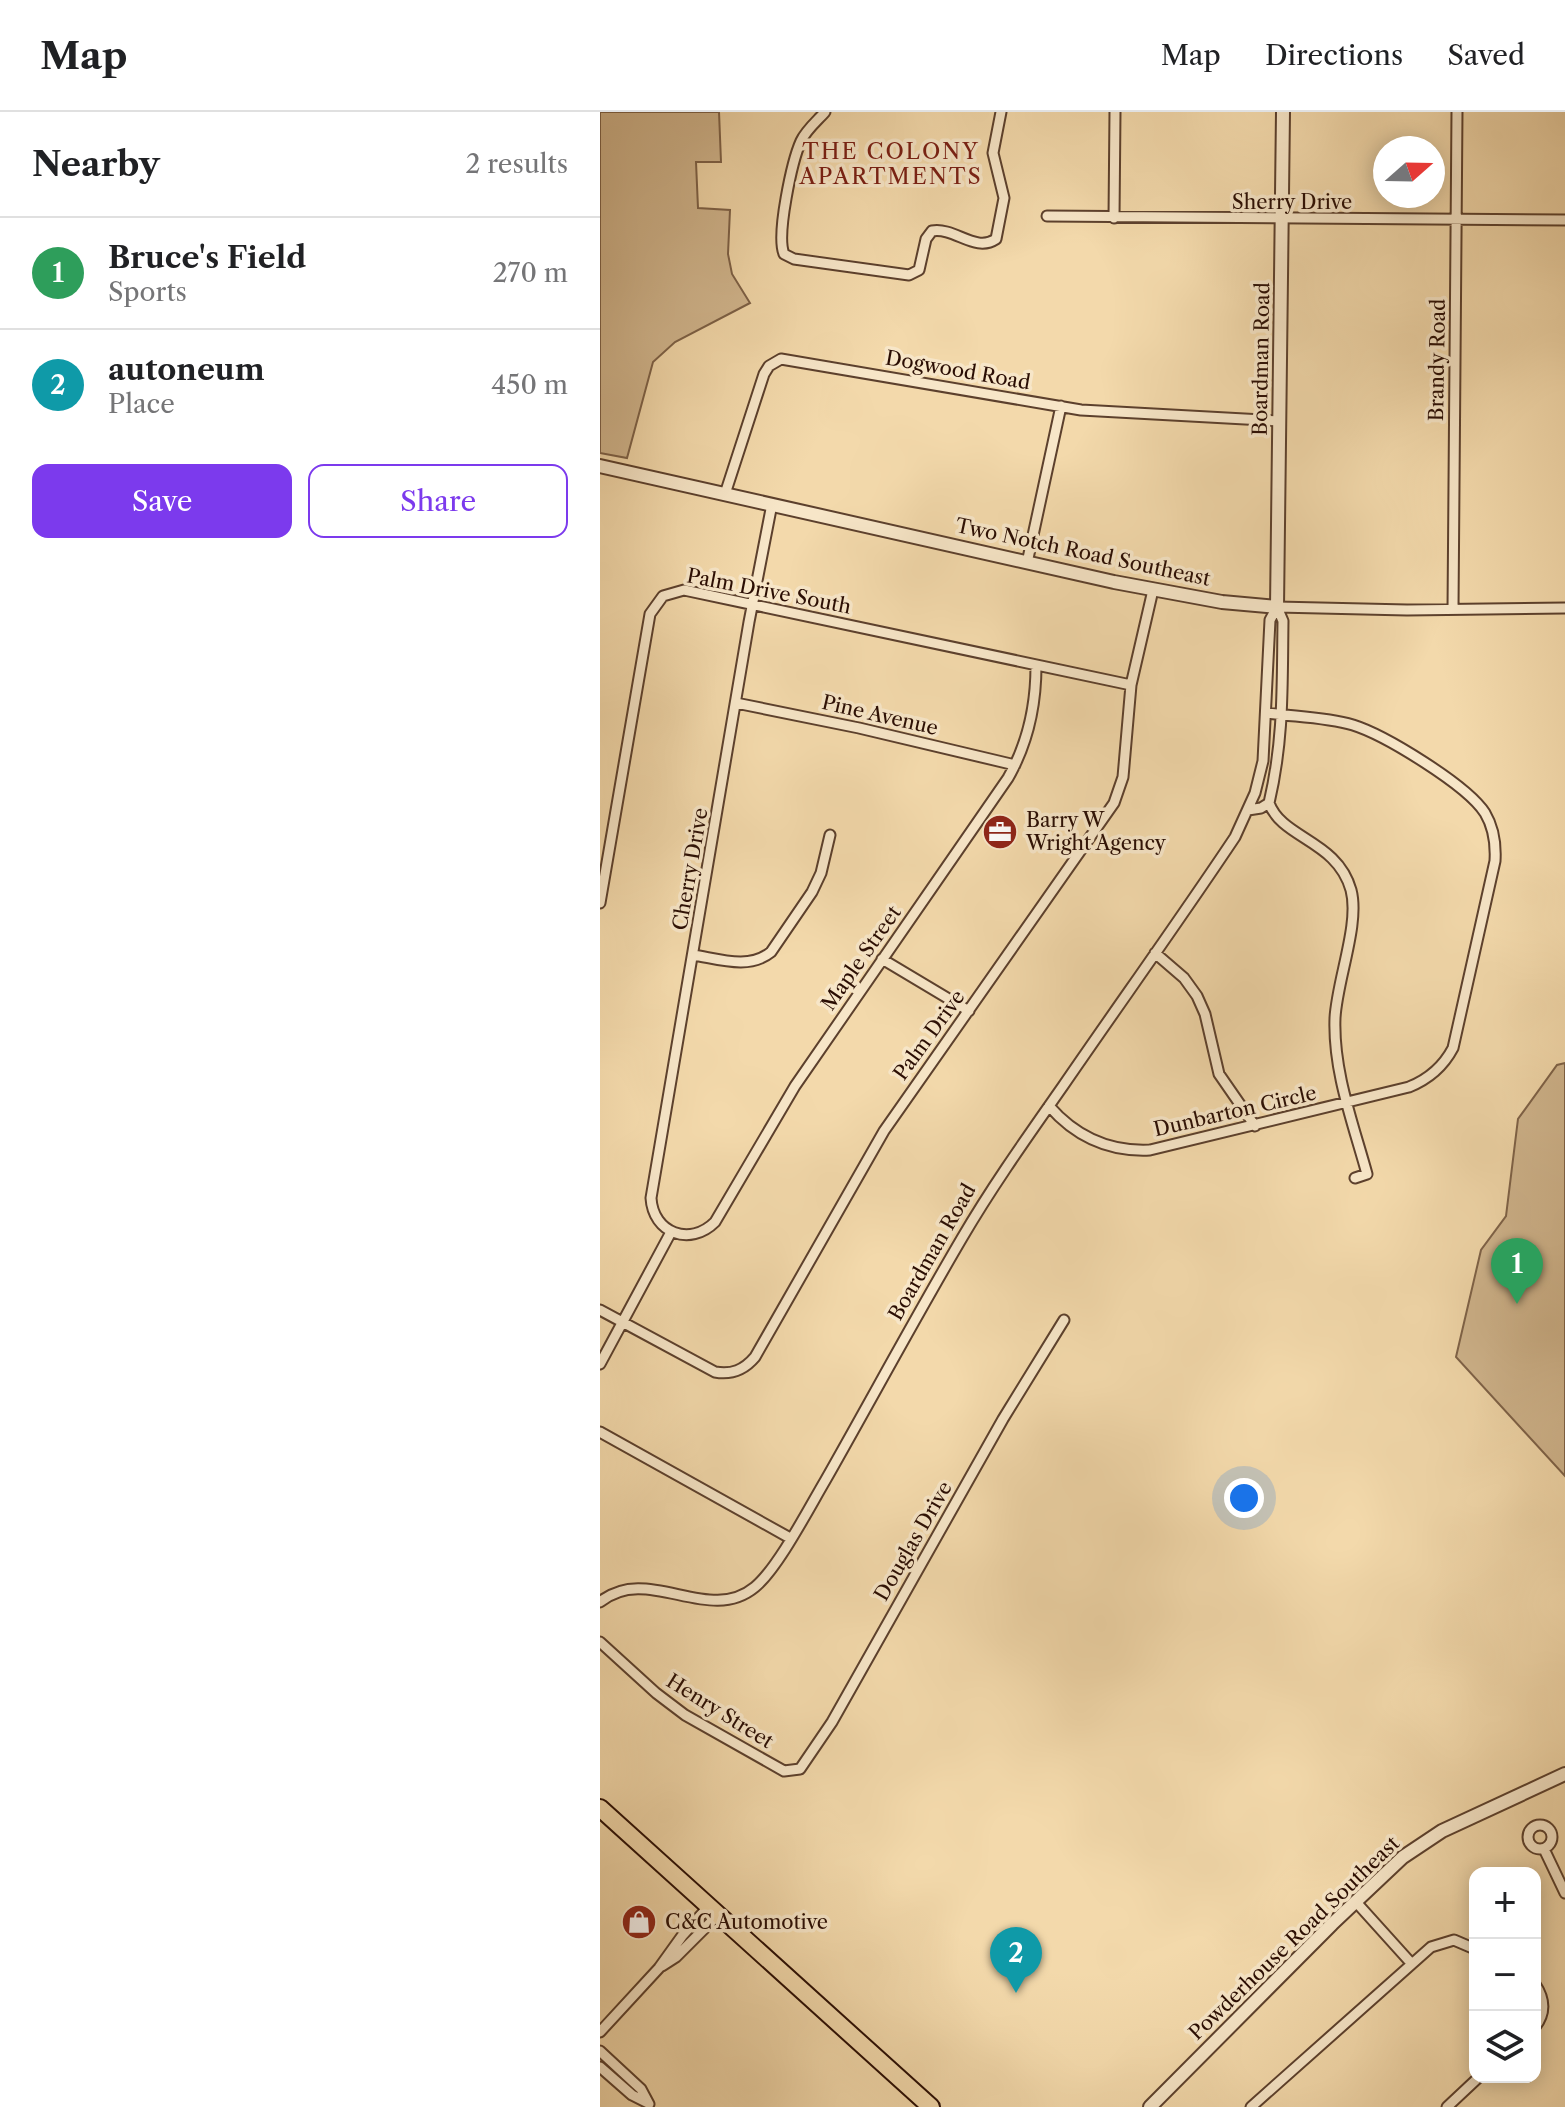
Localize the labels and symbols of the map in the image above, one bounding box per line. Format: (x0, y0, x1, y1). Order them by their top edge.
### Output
north arrow (1373, 136, 1445, 208)
district label: THE COLONY APARTMENTS (798, 138, 983, 190)
street label: Sherry Drive (1232, 190, 1352, 214)
street label: Boardman Road (1248, 282, 1274, 436)
street label: Brandy Road (1424, 298, 1450, 422)
street label: Dogwood Road (884, 345, 1032, 395)
street label: Two Notch Road Southeast (953, 513, 1213, 591)
street label: Palm Drive South (685, 563, 854, 619)
street label: Pine Avenue (820, 690, 940, 740)
street label: Cherry Drive (667, 806, 713, 932)
place label: Barry W Wright Agency (1025, 808, 1167, 855)
office icon: Barry W Wright Agency (981, 813, 1019, 851)
street label: Maple Street (816, 901, 906, 1015)
street label: Palm Drive (888, 985, 970, 1085)
street label: Dunbarton Circle (1151, 1081, 1319, 1141)
street label: Boardman Road (883, 1179, 981, 1325)
pin: 1 (1491, 1238, 1543, 1304)
street label: Douglas Drive (869, 1477, 957, 1605)
your location (1224, 1478, 1264, 1518)
street label: Henry Street (662, 1669, 778, 1753)
street label: Powderhouse Road Southeast (1184, 1831, 1404, 2045)
shop icon: C&C Automotive (620, 1903, 658, 1941)
place label: C&C Automotive (665, 1910, 828, 1934)
pin: 2 (990, 1927, 1042, 1993)

